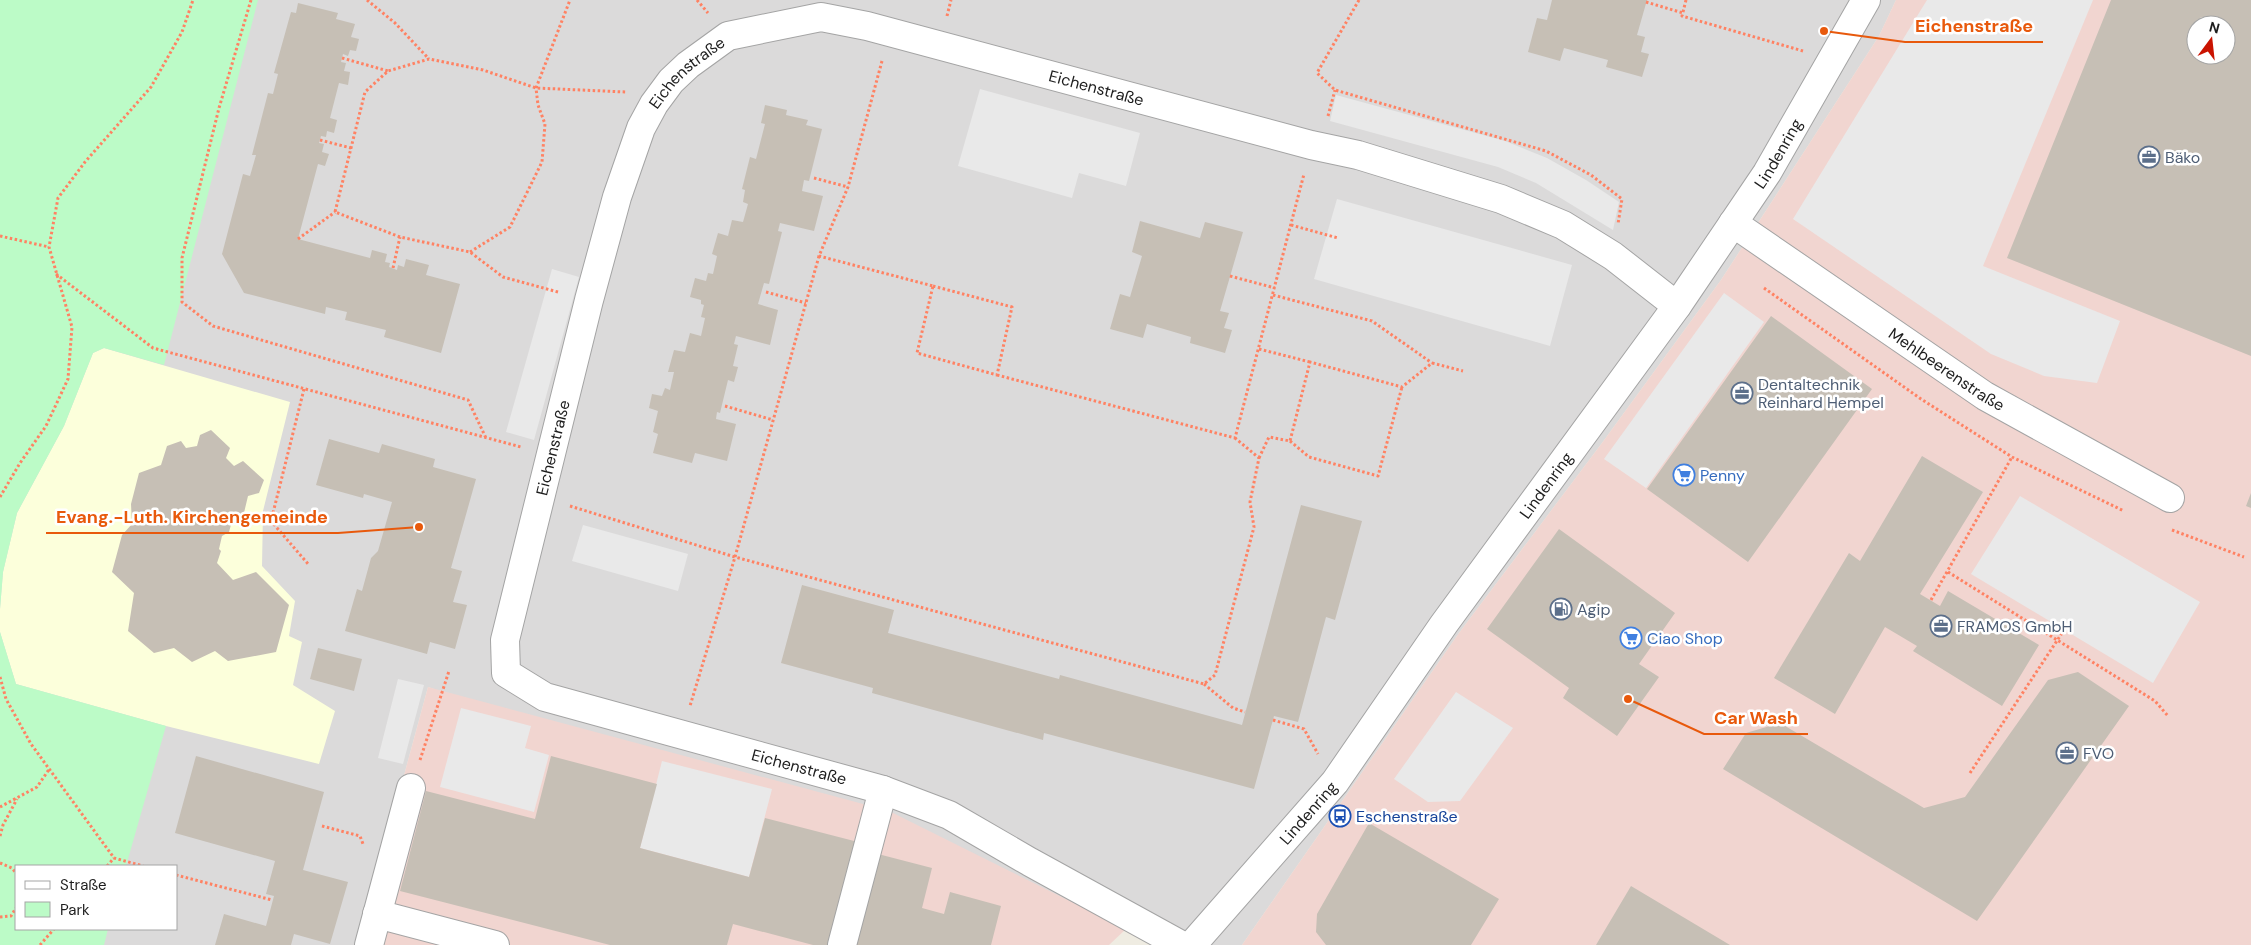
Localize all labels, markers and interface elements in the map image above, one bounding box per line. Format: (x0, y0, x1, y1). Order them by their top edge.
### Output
callout: Eichenstraße (1905, 9, 2043, 42)
text: Eichenstraße (1915, 14, 2033, 38)
north arrow (2186, 15, 2236, 65)
text: N (2207, 17, 2222, 37)
street label: Eichenstraße (644, 31, 729, 113)
street label: Eichenstraße (1047, 65, 1146, 110)
street label: Lindenring (1749, 115, 1807, 193)
office icon: Bäko (2137, 145, 2161, 169)
place label: Bäko (2165, 147, 2200, 168)
street label: Mehlbeerenstraße (1885, 323, 2009, 415)
place label: Dentaltechnik Reinhard Hempel (1758, 374, 1884, 413)
office icon: Dentaltechnik Reinhard Hempel (1730, 381, 1754, 405)
street label: Eichenstraße (531, 398, 574, 498)
street label: Lindenring (1514, 447, 1577, 523)
supermarket icon: Penny (1672, 463, 1696, 487)
place label: Penny (1700, 465, 1745, 486)
callout: Evang.-Luth. Kirchengemeinde (46, 500, 338, 533)
text: Evang.-Luth. Kirchengemeinde (56, 505, 328, 529)
fuel station icon: Agip (1549, 597, 1573, 621)
place label: Agip (1577, 599, 1610, 620)
office icon: FRAMOS GmbH (1929, 614, 1953, 638)
place label: FRAMOS GmbH (1957, 616, 2072, 637)
supermarket icon: Ciao Shop (1619, 626, 1643, 650)
place label: Ciao Shop (1647, 628, 1723, 649)
callout: Car Wash (1704, 701, 1808, 734)
text: Car Wash (1714, 706, 1798, 730)
office icon: FVO (2055, 741, 2079, 765)
place label: FVO (2083, 743, 2114, 764)
street label: Eichenstraße (749, 744, 849, 790)
street label: Lindenring (1275, 777, 1342, 849)
bus stop icon: Eschenstraße (1328, 804, 1352, 828)
place label: Eschenstraße (1356, 806, 1458, 827)
legend (15, 865, 178, 930)
text: Straße (60, 875, 107, 895)
text: Park (60, 900, 90, 920)

